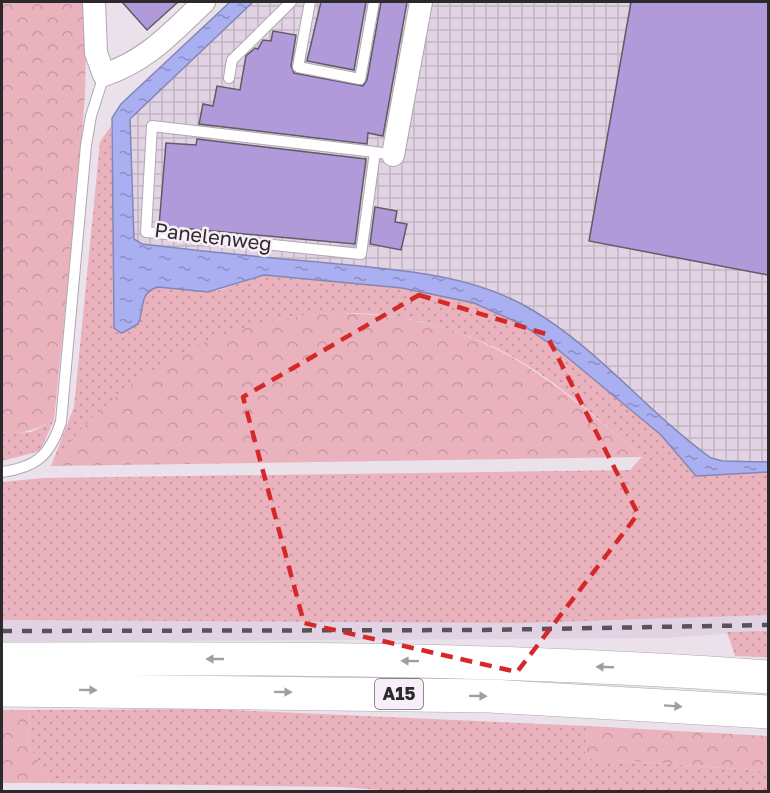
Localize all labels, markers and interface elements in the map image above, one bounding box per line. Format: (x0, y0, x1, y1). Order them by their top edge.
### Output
street label: Panelenweg (153, 217, 273, 255)
one-way arrow (206, 654, 225, 664)
one-way arrow (401, 656, 420, 665)
one-way arrow (596, 663, 615, 672)
road number: A15 (375, 679, 423, 709)
one-way arrow (79, 685, 98, 695)
one-way arrow (274, 687, 293, 697)
one-way arrow (469, 691, 488, 701)
one-way arrow (663, 701, 682, 711)

